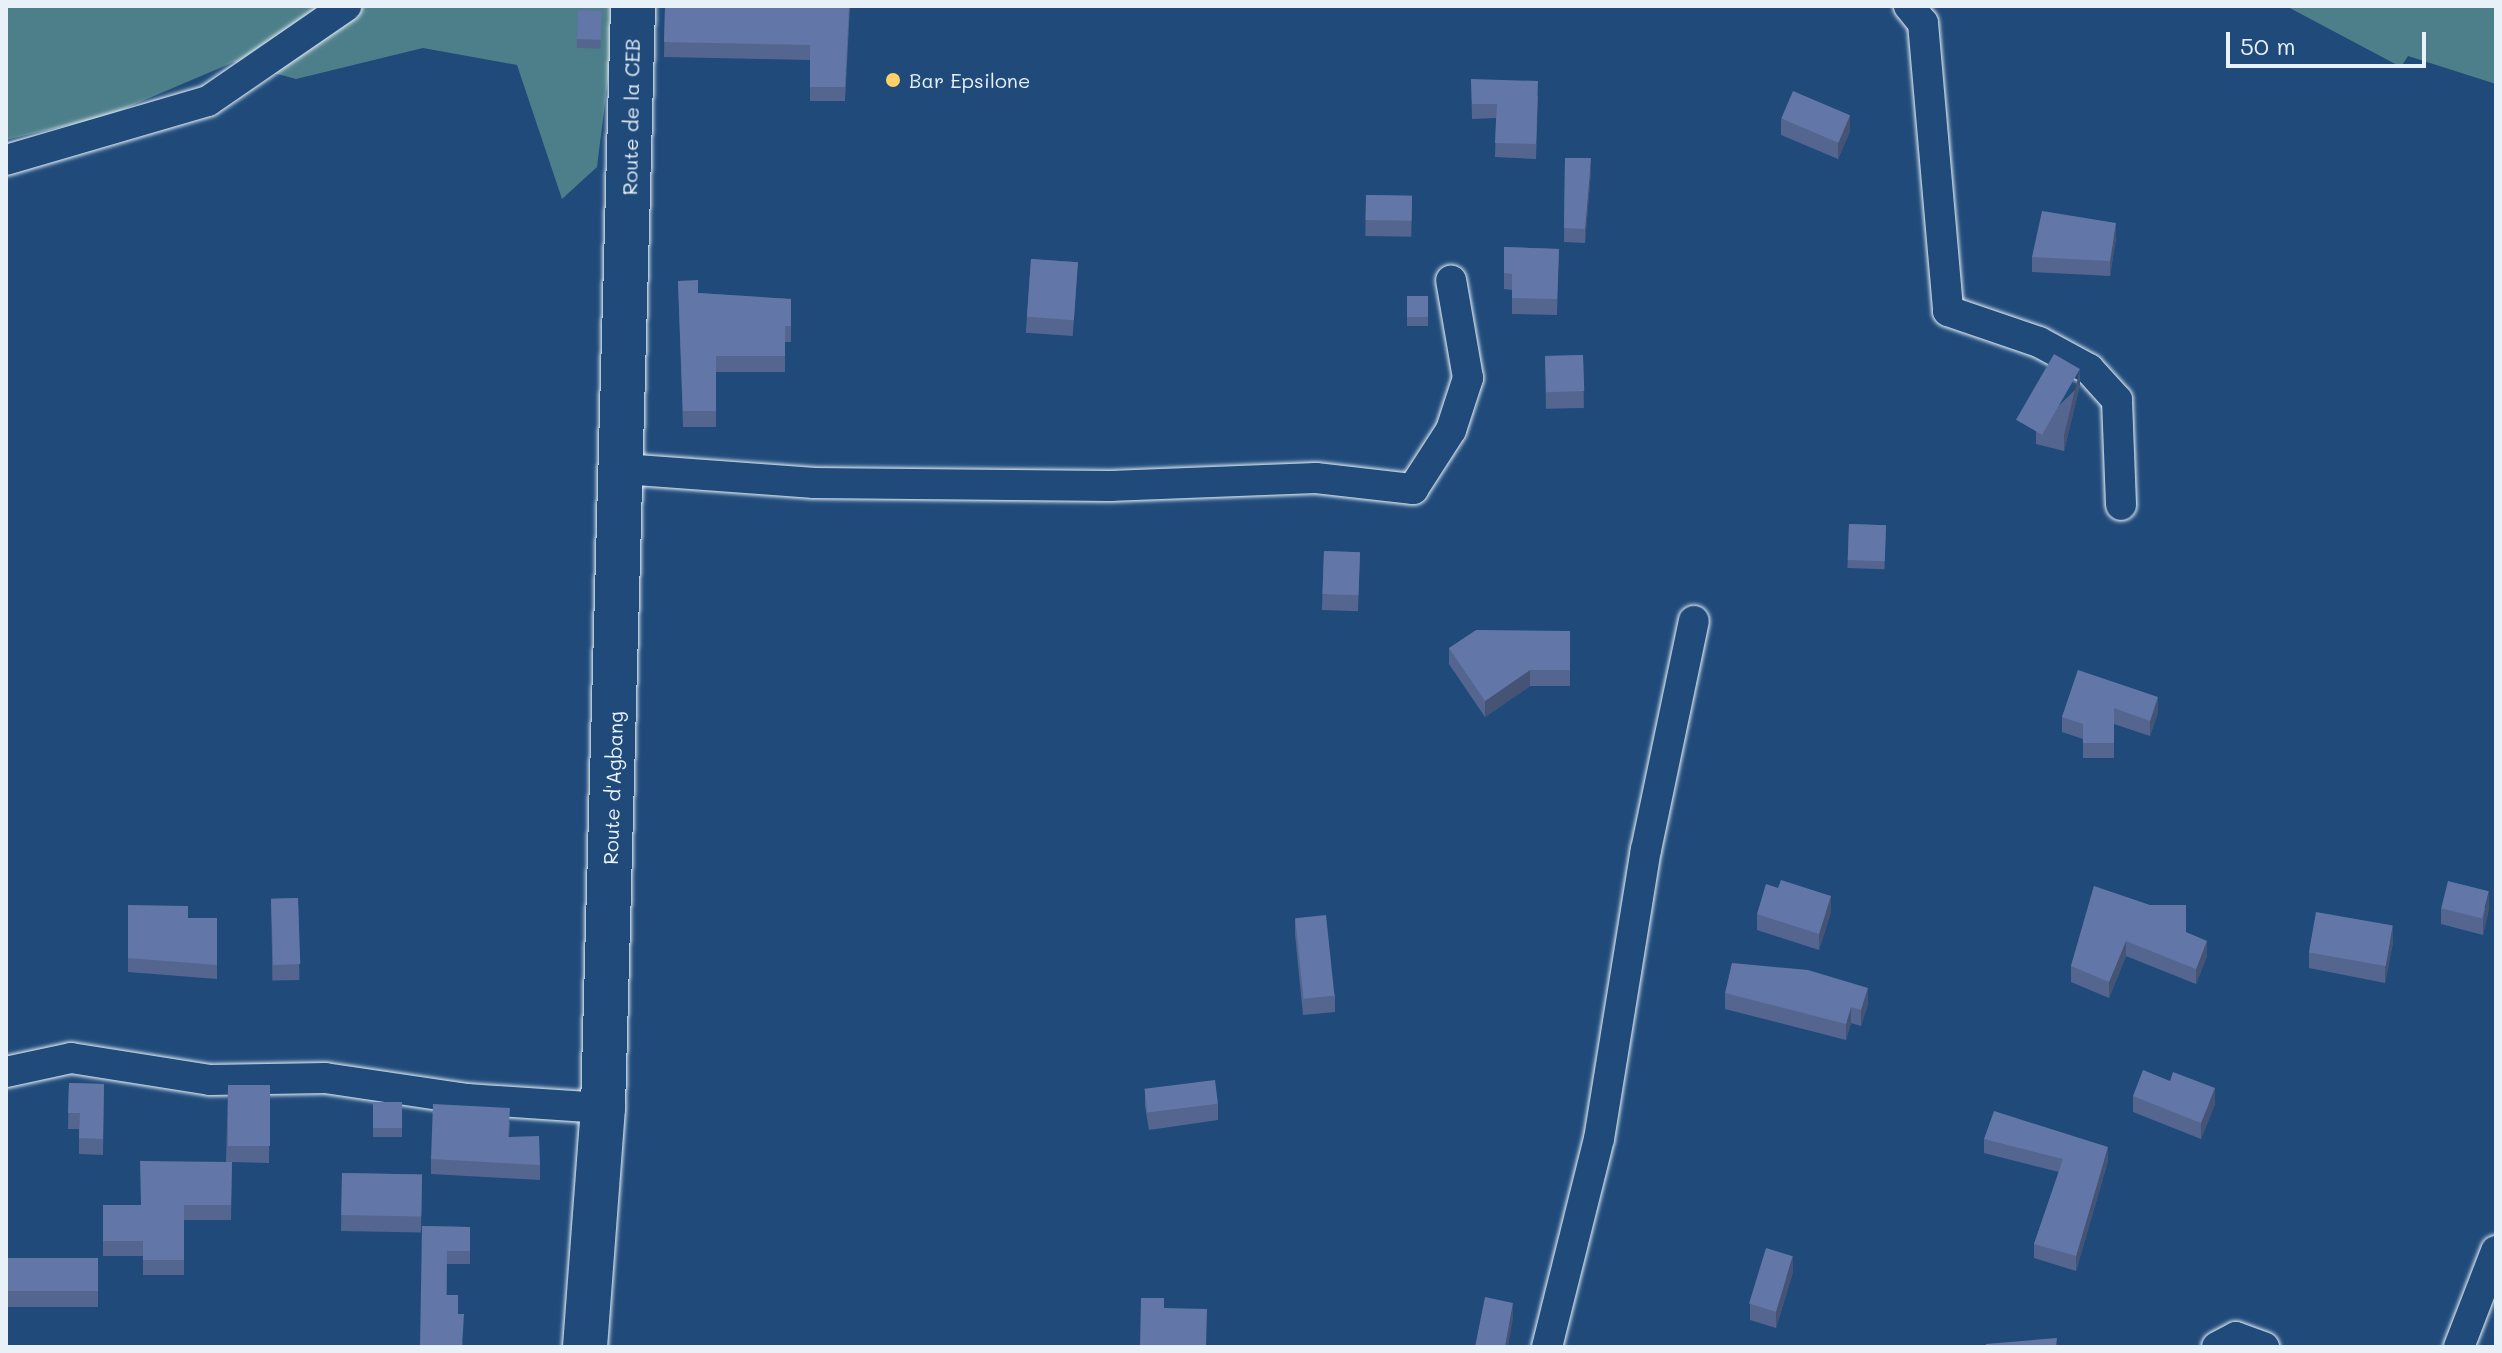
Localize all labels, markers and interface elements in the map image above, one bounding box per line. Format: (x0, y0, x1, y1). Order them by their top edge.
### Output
scale bar (2230, 16, 2430, 66)
text: 50 m (2240, 30, 2296, 61)
street label: Route de la CEB (618, 38, 644, 196)
place label: Bar Epsilone (909, 68, 1030, 92)
marker: Bar Epsilone (884, 71, 902, 89)
street label: Route d'Agbang (598, 711, 628, 865)

